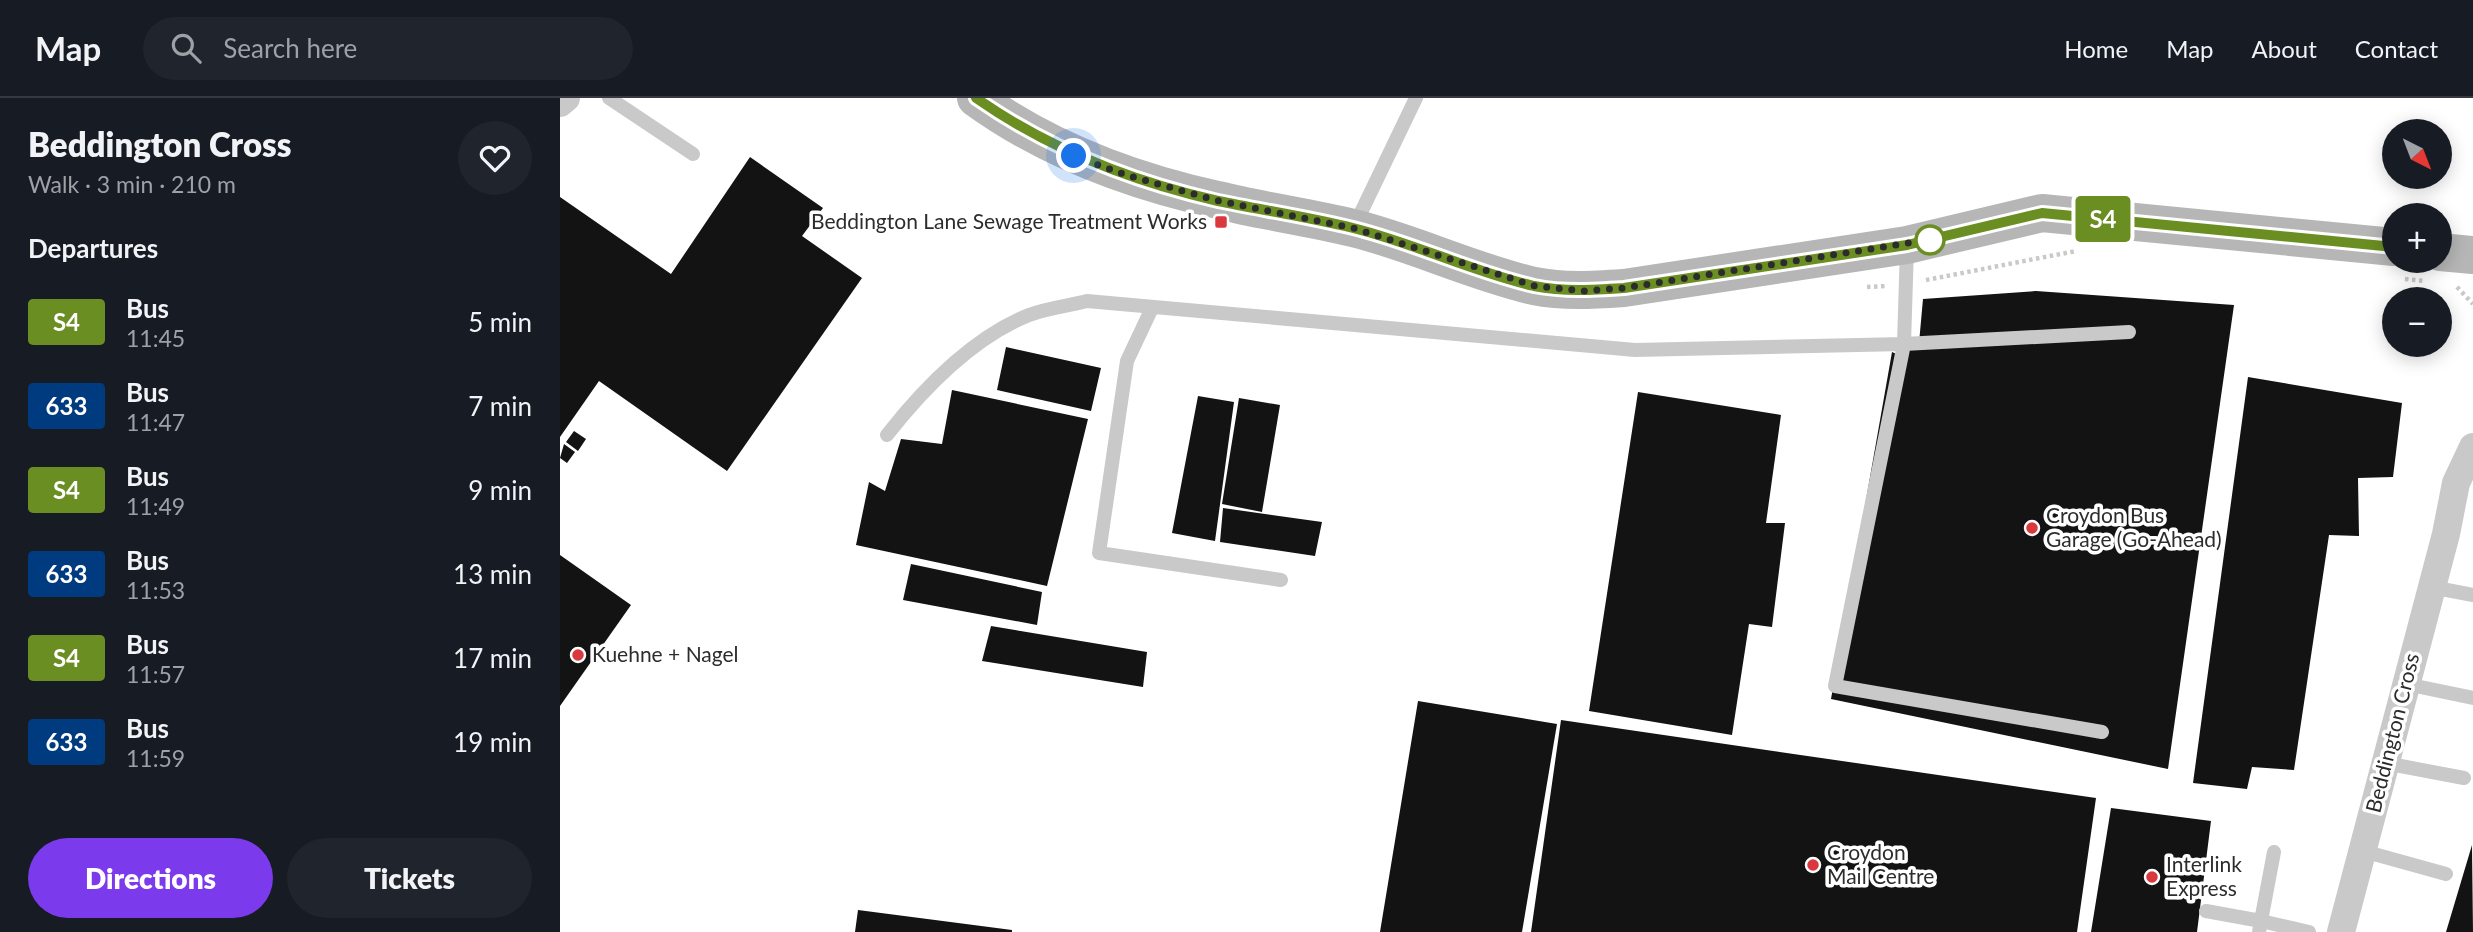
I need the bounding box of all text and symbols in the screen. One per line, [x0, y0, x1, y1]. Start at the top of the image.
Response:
search box [143, 17, 633, 80]
text: Map [35, 28, 101, 68]
icon: search [167, 29, 205, 67]
text: Search here [223, 32, 357, 64]
text: Home [2064, 34, 2128, 63]
text: Map [2166, 34, 2214, 63]
text: About [2252, 34, 2317, 63]
text: Contact [2355, 34, 2438, 63]
north arrow [2382, 119, 2452, 189]
map controls [2382, 119, 2452, 357]
button: heart [458, 121, 532, 195]
text: Beddington Cross [28, 124, 291, 164]
your location [1056, 138, 1091, 173]
text: Walk · 3 min · 210 m [28, 170, 236, 198]
line badge: S4 [2072, 196, 2134, 242]
button: + [2382, 203, 2452, 273]
text: S4 [2089, 204, 2117, 233]
place label: Beddington Lane Sewage Treatment Works [811, 208, 1207, 233]
marker: Beddington Lane Sewage Treatment Works [1213, 214, 1229, 230]
unlabelled marker [1915, 225, 1945, 255]
text: Departures [28, 232, 158, 264]
button: − [2382, 287, 2452, 357]
text: Bus [126, 292, 169, 324]
text: 5 min [468, 306, 532, 338]
text: S4 [53, 307, 80, 336]
text: 11:45 [126, 324, 185, 352]
text: Bus [126, 376, 169, 408]
text: 7 min [468, 390, 532, 422]
text: 633 [46, 391, 87, 420]
text: 11:47 [126, 408, 185, 436]
text: Bus [126, 460, 169, 492]
text: 9 min [468, 474, 532, 506]
text: S4 [53, 475, 80, 504]
text: 11:49 [126, 492, 185, 520]
place label: Croydon Bus Garage (Go-Ahead) [2046, 502, 2222, 551]
marker: Croydon Bus Garage (Go-Ahead) [2024, 520, 2040, 536]
text: Bus [126, 544, 169, 576]
text: 13 min [453, 558, 532, 590]
text: 633 [46, 559, 87, 588]
text: 11:53 [126, 576, 185, 604]
text: Bus [126, 628, 169, 660]
place label: Kuehne + Nagel [592, 641, 739, 666]
text: 17 min [453, 642, 532, 674]
text: S4 [53, 643, 80, 672]
marker: Kuehne + Nagel [570, 647, 586, 663]
street label: Beddington Cross [2360, 650, 2423, 815]
text: 11:57 [126, 660, 185, 688]
text: Bus [126, 712, 169, 744]
text: 19 min [453, 726, 532, 758]
text: 633 [46, 727, 87, 756]
text: 11:59 [126, 744, 185, 772]
button: Directions [28, 838, 273, 918]
button: Tickets [287, 838, 532, 918]
place label: Croydon Mail Centre [1827, 839, 1934, 888]
place label: Interlink Express [2166, 851, 2242, 900]
marker: Croydon Mail Centre [1805, 857, 1821, 873]
marker: Interlink Express [2144, 869, 2160, 885]

